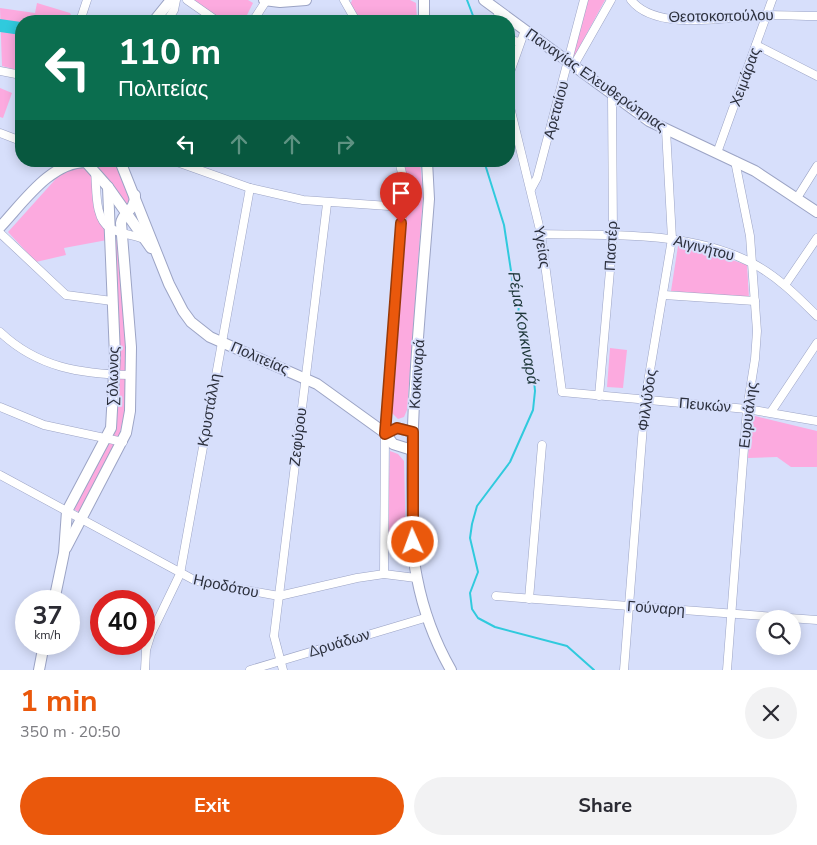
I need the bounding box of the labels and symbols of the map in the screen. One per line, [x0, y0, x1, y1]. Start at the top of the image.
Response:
street label: Θεοτοκοπούλου [668, 5, 774, 27]
street label: Παναγίας Ελευθερώτριας [522, 24, 670, 136]
street label: Χειμάρας [725, 45, 765, 109]
street label: Αρεταίου [539, 79, 573, 141]
pin [380, 172, 422, 223]
street label: Παστέρ [600, 221, 622, 271]
street label: Υγείας [529, 224, 555, 270]
street label: Αιγινήτου [671, 230, 737, 266]
water label: Ρέμα Κοκκιναρά [502, 270, 544, 387]
street label: Πολιτείας [228, 337, 292, 379]
street label: Κοκκιναρά [405, 338, 429, 410]
street label: Σόλωνος [102, 346, 124, 406]
street label: Φιλλύδος [633, 368, 661, 432]
street label: Κρυστάλλη [193, 372, 225, 448]
street label: Ευρυάλης [734, 381, 762, 449]
street label: Πευκών [678, 393, 732, 417]
street label: Ζεφύρου [284, 407, 312, 467]
position arrow [386, 515, 438, 567]
street label: Ηροδότου [191, 569, 261, 603]
speed limit sign: 40 [90, 590, 155, 655]
street label: Γούναρη [626, 596, 686, 620]
street label: Δρυάδων [306, 624, 372, 662]

